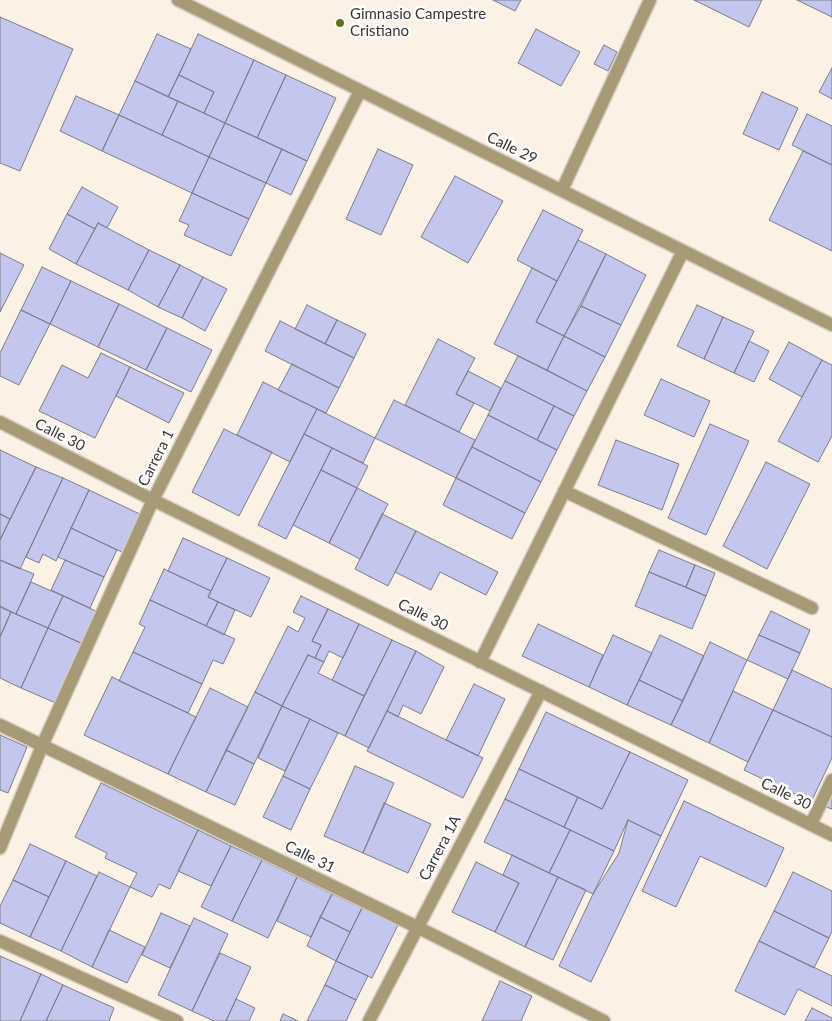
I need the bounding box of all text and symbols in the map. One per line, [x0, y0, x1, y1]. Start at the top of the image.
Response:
place label: Gimnasio Campestre Cristiano [350, 5, 486, 40]
marker: Gimnasio Campestre Cristiano [334, 17, 346, 29]
street label: Calle 29 [484, 128, 540, 168]
street label: Calle 30 [32, 415, 88, 455]
street label: Carrera 1 [134, 427, 178, 489]
street label: Calle 30 [395, 595, 451, 635]
street label: Calle 30 [758, 774, 814, 814]
street label: Carrera 1A [415, 812, 465, 884]
street label: Calle 31 [282, 837, 338, 877]

